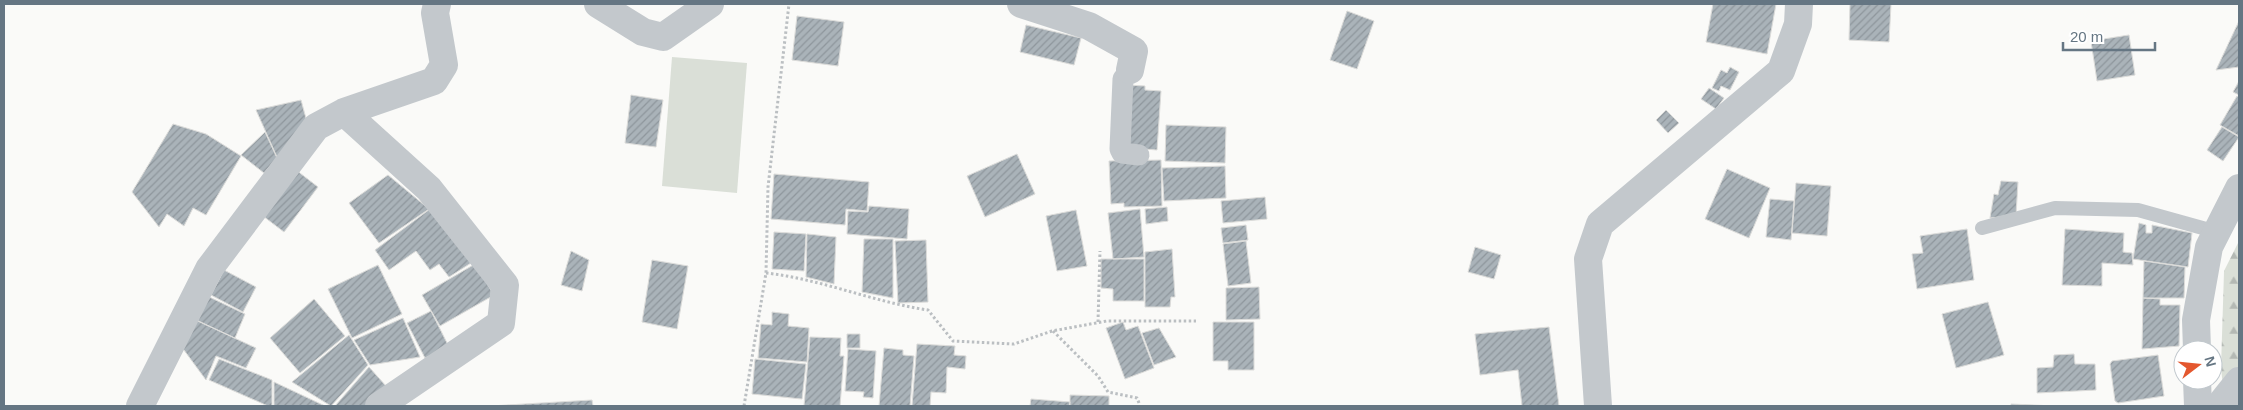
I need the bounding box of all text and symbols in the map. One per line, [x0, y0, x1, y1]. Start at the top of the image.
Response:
scale bar [2063, 20, 2156, 52]
text: 20 m [2070, 28, 2103, 45]
north arrow [2173, 340, 2223, 390]
text: N [2201, 354, 2220, 368]

